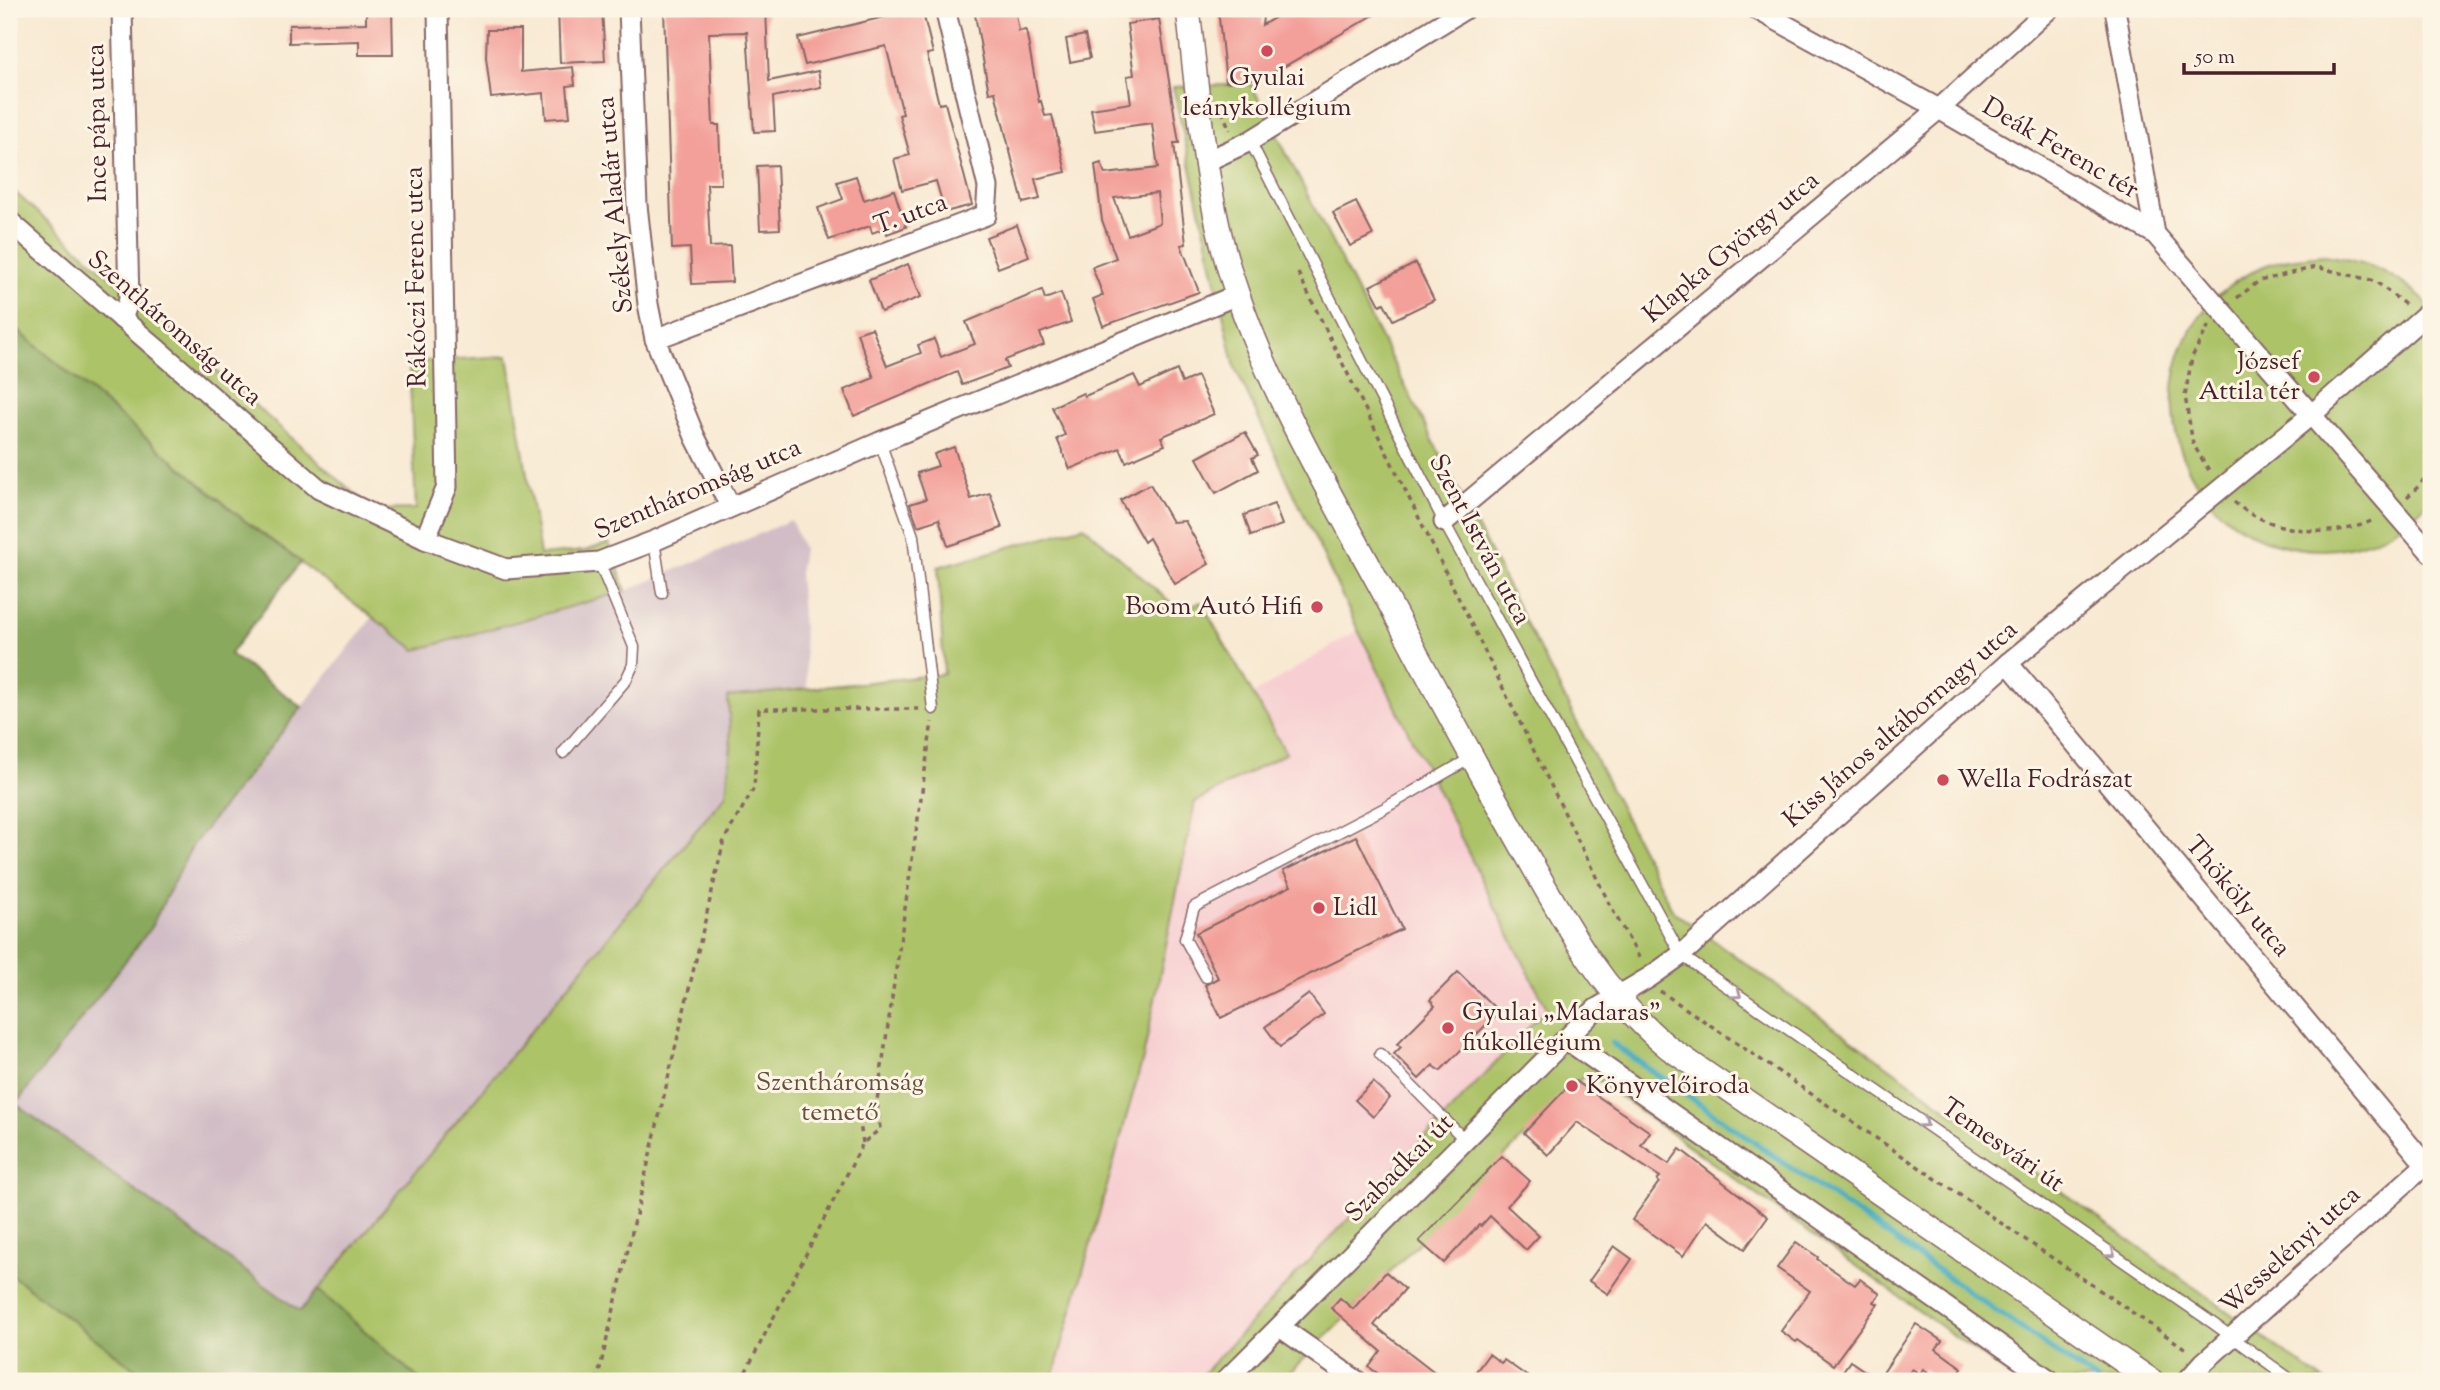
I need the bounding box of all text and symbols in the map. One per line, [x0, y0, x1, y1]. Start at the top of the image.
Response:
scale bar [2184, 32, 2335, 76]
street label: Ince pápa utca [78, 43, 118, 203]
marker: Gyulai leánykollégium [1259, 43, 1275, 59]
text: 50 m [2194, 43, 2235, 73]
place label: Gyulai leánykollégium [1182, 60, 1352, 127]
street label: Deák Ferenc tér [1975, 89, 2145, 209]
street label: Székely Aladár utca [588, 95, 644, 315]
street label: Klapka György utca [1636, 163, 1828, 333]
street label: Rákóczi Ferenc utca [397, 166, 437, 388]
street label: T. utca [869, 185, 953, 245]
street label: Szentháromság utca [78, 242, 270, 416]
place label: József Attila tér [2198, 344, 2301, 411]
marker: József Attila tér [2306, 369, 2322, 385]
street label: Szentháromság utca [589, 430, 807, 550]
street label: Szent István utca [1418, 448, 1540, 632]
place label: Boom Autó Hifi [1125, 589, 1303, 626]
marker: Boom Autó Hifi [1309, 599, 1325, 615]
street label: Kiss János altábornagy utca [1776, 613, 2026, 837]
place label: Wella Fodrászat [1957, 762, 2133, 799]
marker: Wella Fodrászat [1935, 772, 1951, 788]
street label: Thököly utca [2175, 828, 2299, 966]
place label: Lidl [1333, 890, 1378, 927]
marker: Lidl [1311, 900, 1327, 916]
one-way arrow [1729, 986, 1742, 998]
place label: Gyulai „Madaras” fiúkollégium [1462, 995, 1661, 1062]
marker: Gyulai „Madaras” fiúkollégium [1440, 1020, 1456, 1036]
park label: Szentháromság temető [756, 1065, 924, 1132]
place label: Könyvelőiroda [1586, 1068, 1749, 1105]
marker: Könyvelőiroda [1564, 1078, 1580, 1094]
street label: Temesvári út [1933, 1090, 2071, 1202]
street label: Szabadkai út [1337, 1106, 1463, 1232]
one-way arrow [1916, 1115, 1929, 1127]
street label: Wesselényi utca [2212, 1178, 2370, 1324]
one-way arrow [2103, 1245, 2116, 1257]

